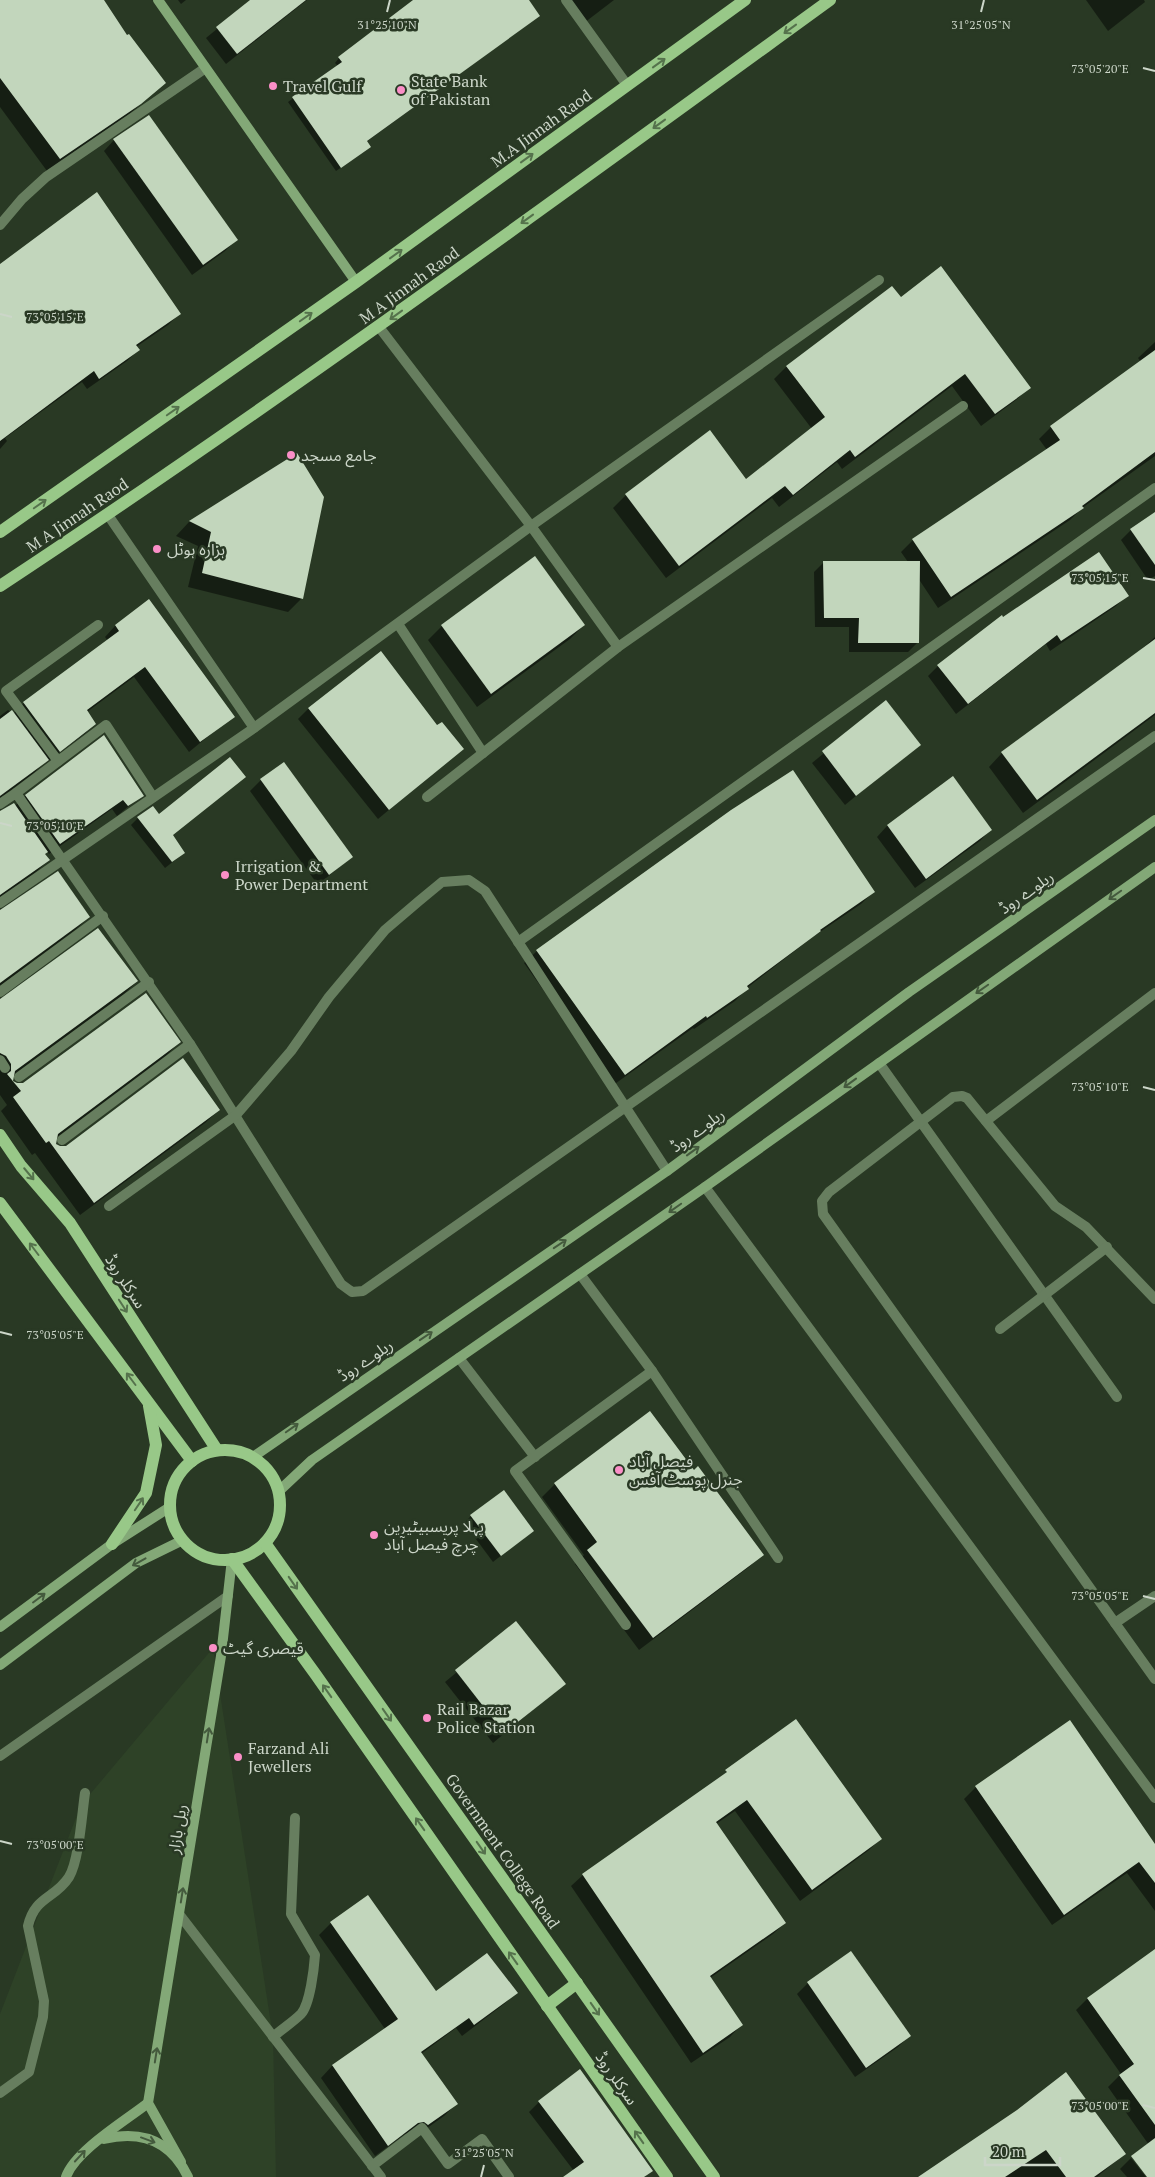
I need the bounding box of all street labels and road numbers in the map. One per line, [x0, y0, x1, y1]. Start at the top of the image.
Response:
street label: M.A Jinnah Raod [486, 84, 596, 172]
street label: M A Jinnah Raod [355, 241, 464, 329]
street label: M A Jinnah Raod [22, 473, 132, 557]
street label: ریلوے روڈ [994, 865, 1058, 919]
street label: ریلوے روڈ [665, 1103, 729, 1157]
street label: سرکلر روڈ [100, 1250, 152, 1312]
street label: ریلوے روڈ [333, 1334, 397, 1386]
street label: Government College Road [441, 1769, 565, 1933]
street label: ریل بازار [162, 1803, 192, 1856]
street label: سرکلر روڈ [591, 2047, 643, 2109]

